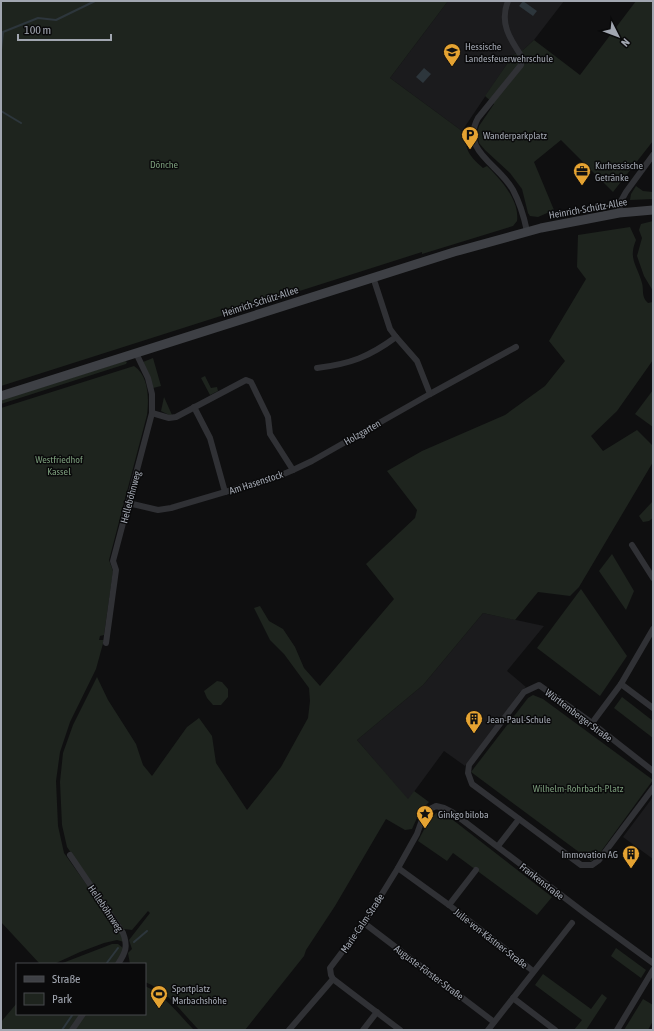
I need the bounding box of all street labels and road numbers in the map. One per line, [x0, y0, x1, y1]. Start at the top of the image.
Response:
street label: Heinrich-Schütz-Allee [548, 196, 629, 221]
street label: Heinrich-Schütz-Allee [221, 284, 300, 319]
street label: Holzgarten [342, 417, 383, 447]
street label: Am Hasenstock [228, 468, 285, 496]
street label: Helleböhnweg [118, 469, 143, 525]
street label: Württemberger Straße [543, 687, 615, 744]
street label: Frankenstraße [518, 861, 566, 902]
street label: Helleböhnweg [86, 883, 126, 934]
street label: Marie-Calm-Straße [339, 891, 386, 955]
street label: Julie-von-Kästner-Straße [452, 906, 530, 971]
street label: Auguste-Förster-Straße [392, 943, 466, 1002]

